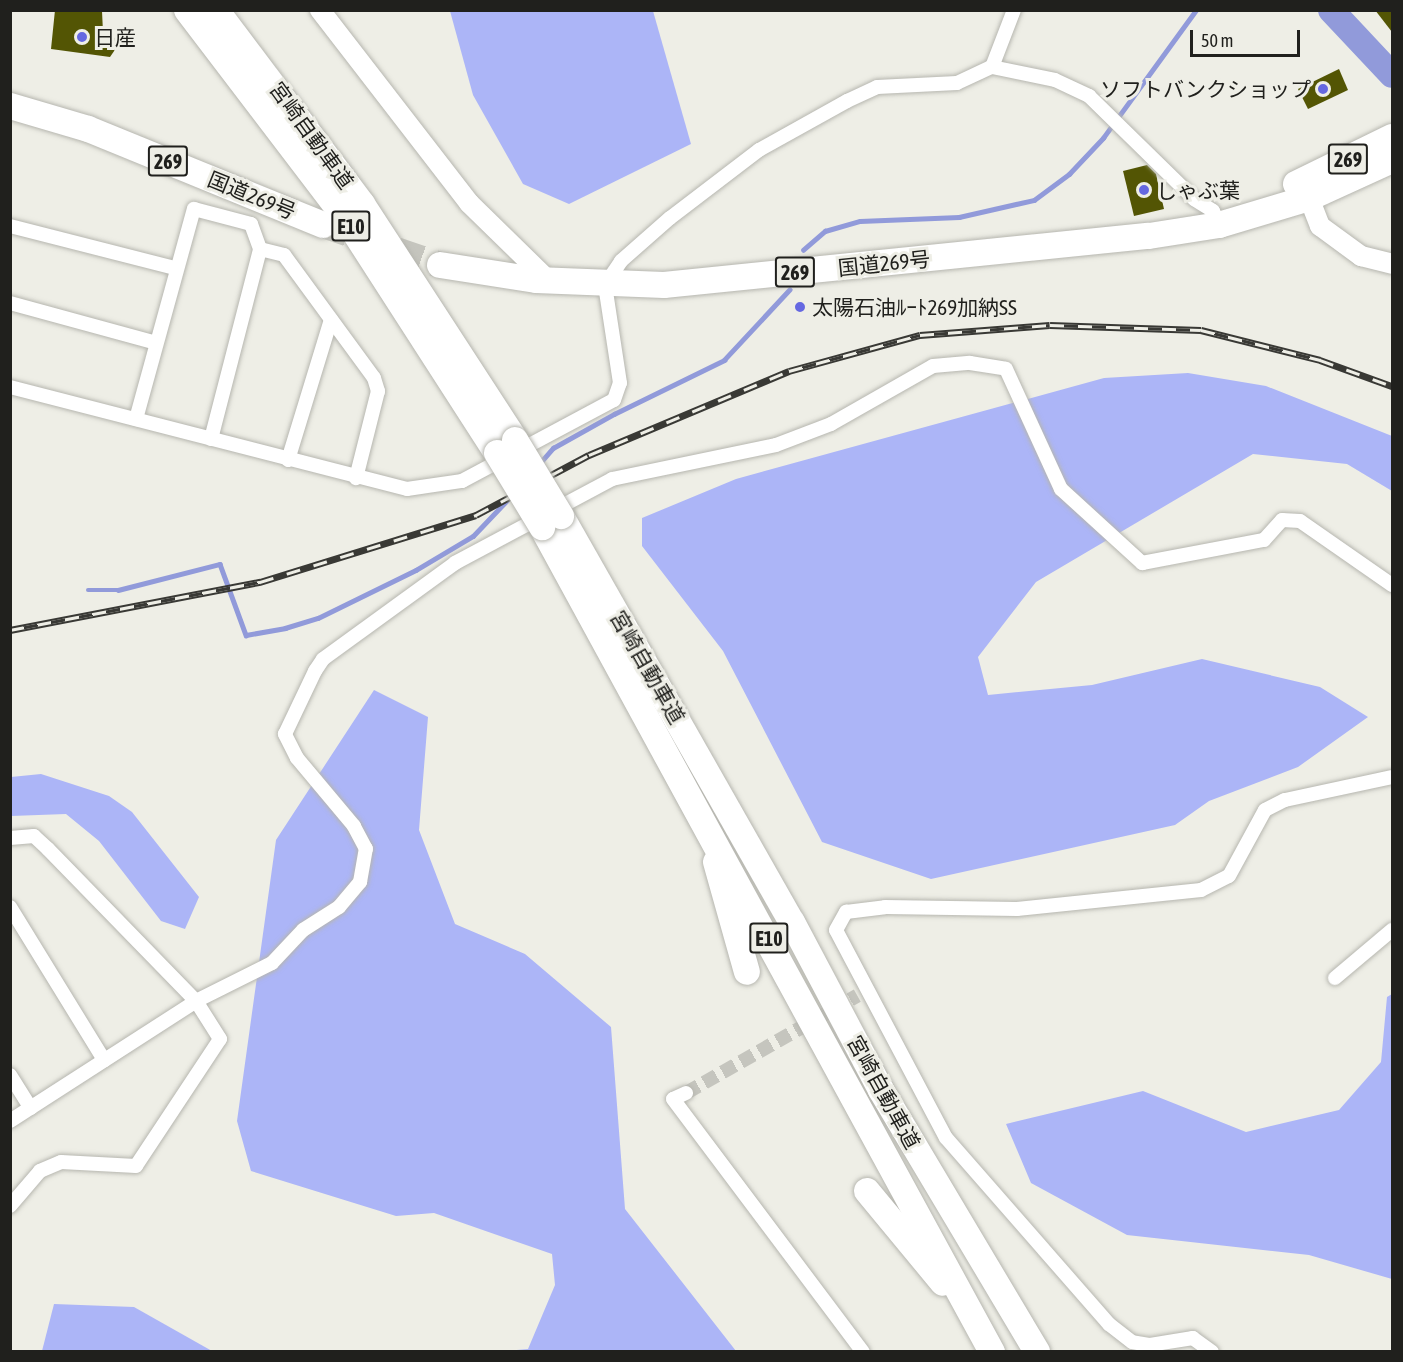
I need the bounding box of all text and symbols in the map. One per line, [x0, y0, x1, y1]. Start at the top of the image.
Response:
scale bar [1193, 18, 1302, 56]
place label: 日産 [94, 24, 136, 50]
marker: 日産 [75, 30, 89, 44]
text: 50 m [1201, 30, 1233, 51]
place label: ソフトバンクショップ [1101, 76, 1311, 102]
street label: 宮崎自動車道 [265, 77, 359, 193]
marker: ソフトバンクショップ [1316, 82, 1330, 96]
road number: 269 [1327, 142, 1369, 176]
road number: 269 [147, 144, 189, 178]
street label: 国道269号 [204, 166, 300, 224]
place label: しゃぶ葉 [1156, 177, 1240, 203]
marker: しゃぶ葉 [1137, 183, 1151, 197]
road number: E10 [330, 209, 372, 243]
street label: 国道269号 [837, 246, 931, 280]
road number: 269 [774, 255, 816, 289]
place label: 太陽石油ﾙｰﾄ269加納SS [812, 294, 1017, 320]
marker: 太陽石油ﾙｰﾄ269加納SS [793, 300, 807, 314]
street label: 宮崎自動車道 [606, 606, 690, 728]
road number: E10 [748, 921, 790, 955]
street label: 宮崎自動車道 [842, 1031, 926, 1153]

